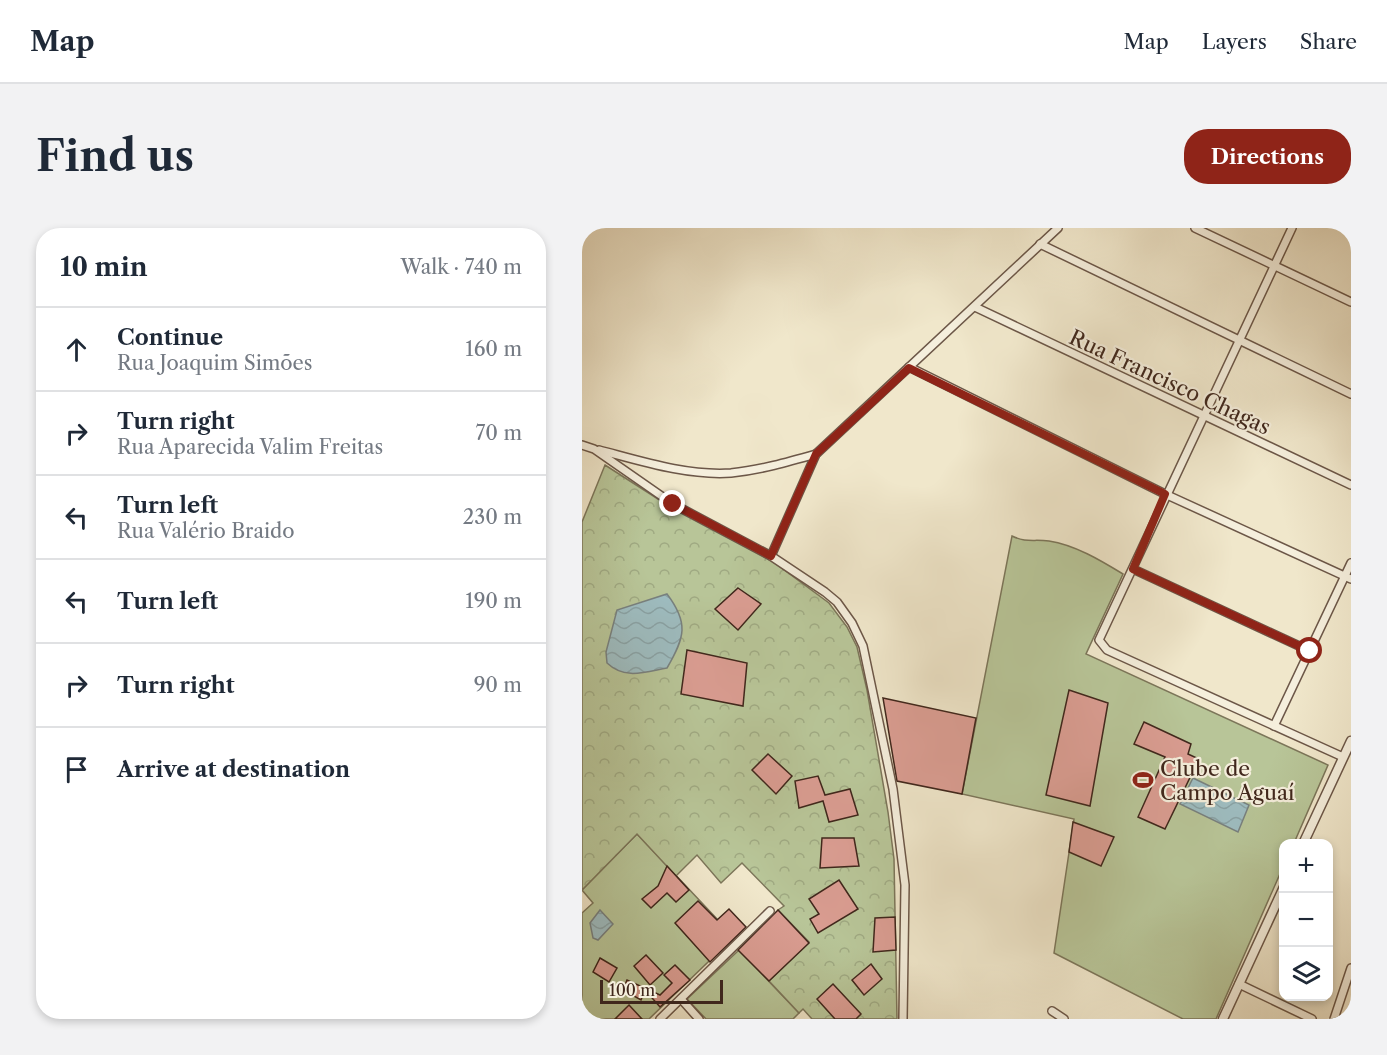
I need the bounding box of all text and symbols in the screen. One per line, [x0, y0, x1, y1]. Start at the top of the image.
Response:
text: Map [30, 24, 94, 58]
text: Map [1124, 29, 1169, 54]
text: Layers [1202, 29, 1267, 54]
text: Share [1300, 29, 1357, 54]
button: Directions [1184, 129, 1351, 184]
text: Find us [36, 130, 194, 182]
text: 10 min [60, 251, 148, 283]
text: Walk · 740 m [401, 255, 522, 279]
text: Continue [117, 324, 223, 351]
street label: Rua Francisco Chagas [1065, 324, 1275, 440]
icon: ahead [60, 333, 93, 366]
text: 160 m [465, 337, 522, 361]
text: Rua Joaquim Simões [117, 351, 313, 375]
text: Turn right [117, 408, 235, 435]
icon: right [60, 417, 93, 450]
text: 70 m [476, 421, 522, 445]
text: Rua Aparecida Valim Freitas [117, 435, 383, 459]
route end [659, 490, 685, 516]
text: Turn left [117, 492, 218, 519]
icon: left [60, 501, 93, 534]
text: 230 m [463, 505, 522, 529]
text: Rua Valério Braido [117, 519, 295, 543]
icon: left [60, 585, 93, 618]
text: Turn left [117, 588, 218, 615]
text: 190 m [465, 589, 522, 613]
route start [1296, 637, 1322, 663]
icon: right [60, 669, 93, 702]
text: Turn right [117, 672, 235, 699]
text: 90 m [474, 673, 522, 697]
icon: arrive [60, 753, 93, 786]
text: Arrive at destination [117, 756, 350, 783]
place label: Clube de Campo Aguaí [1160, 756, 1294, 805]
sports icon: Clube de Campo Aguaí [1131, 768, 1155, 792]
map controls [1279, 839, 1333, 1001]
button: + [1279, 839, 1333, 893]
button: − [1279, 893, 1333, 947]
button: layers [1279, 947, 1333, 1001]
scale bar [600, 977, 723, 1004]
text: 100 m [609, 980, 655, 1000]

